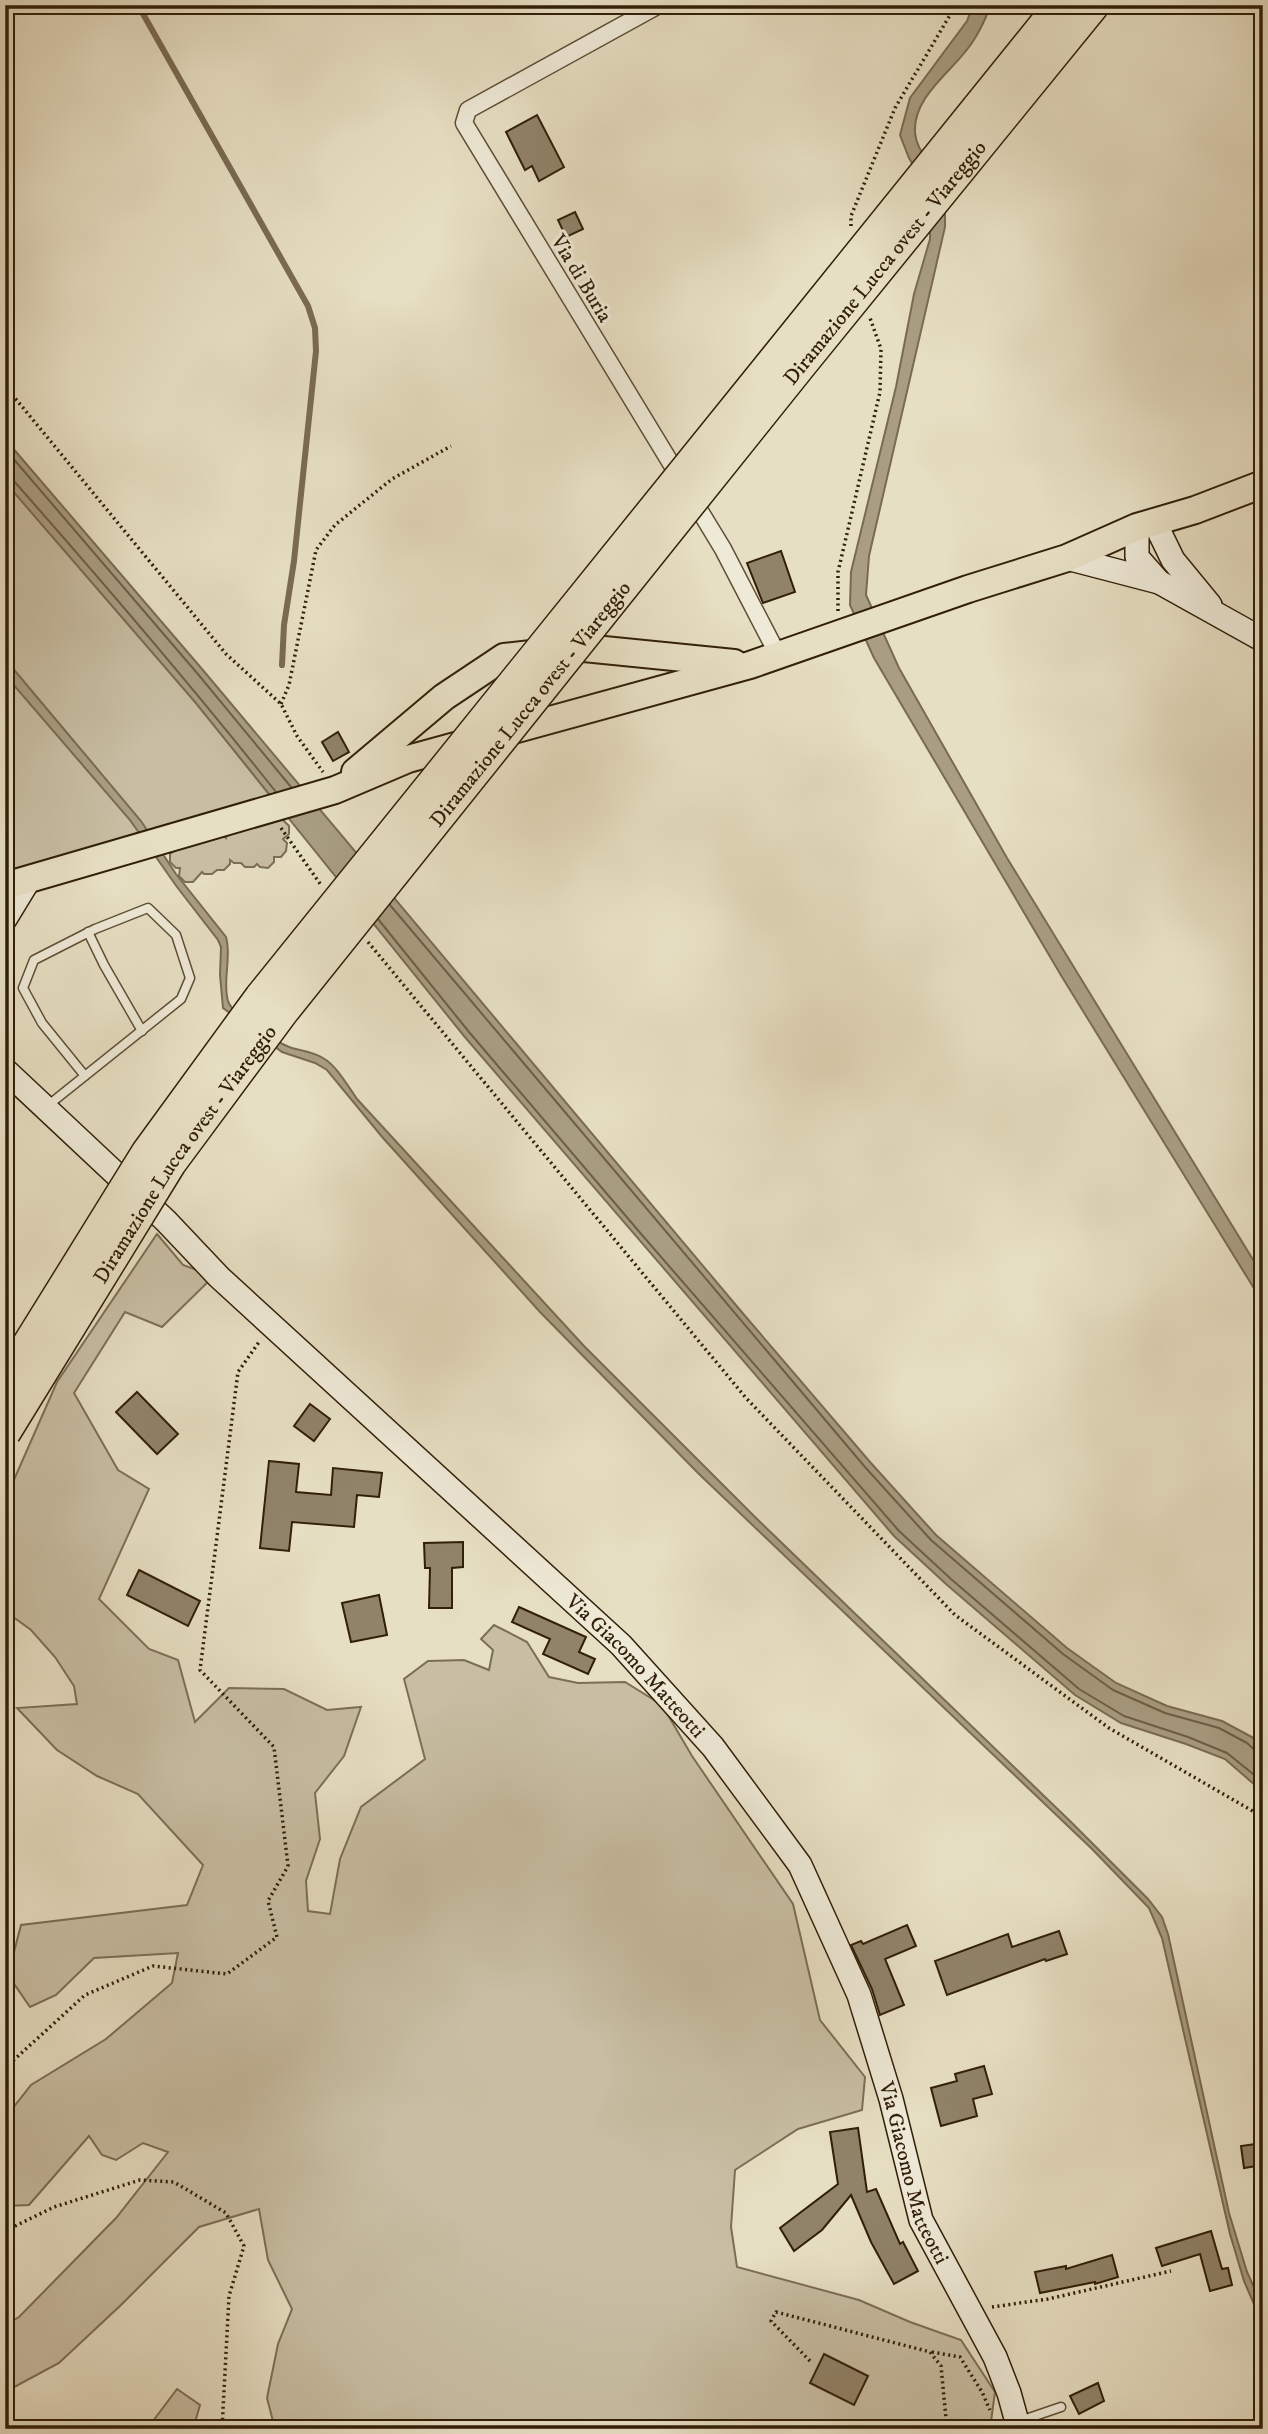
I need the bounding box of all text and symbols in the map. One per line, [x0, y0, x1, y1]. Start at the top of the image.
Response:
street label: Diramazione Lucca ovest - Viareggio [778, 136, 993, 391]
street label: Via di Buria [544, 229, 618, 327]
street label: Diramazione Lucca ovest - Viareggio [424, 576, 637, 833]
street label: Diramazione Lucca ovest - Viareggio [88, 1020, 283, 1289]
street label: Via Giacomo Matteotti [559, 1588, 710, 1744]
street label: Via Giacomo Matteotti [872, 2078, 954, 2269]

